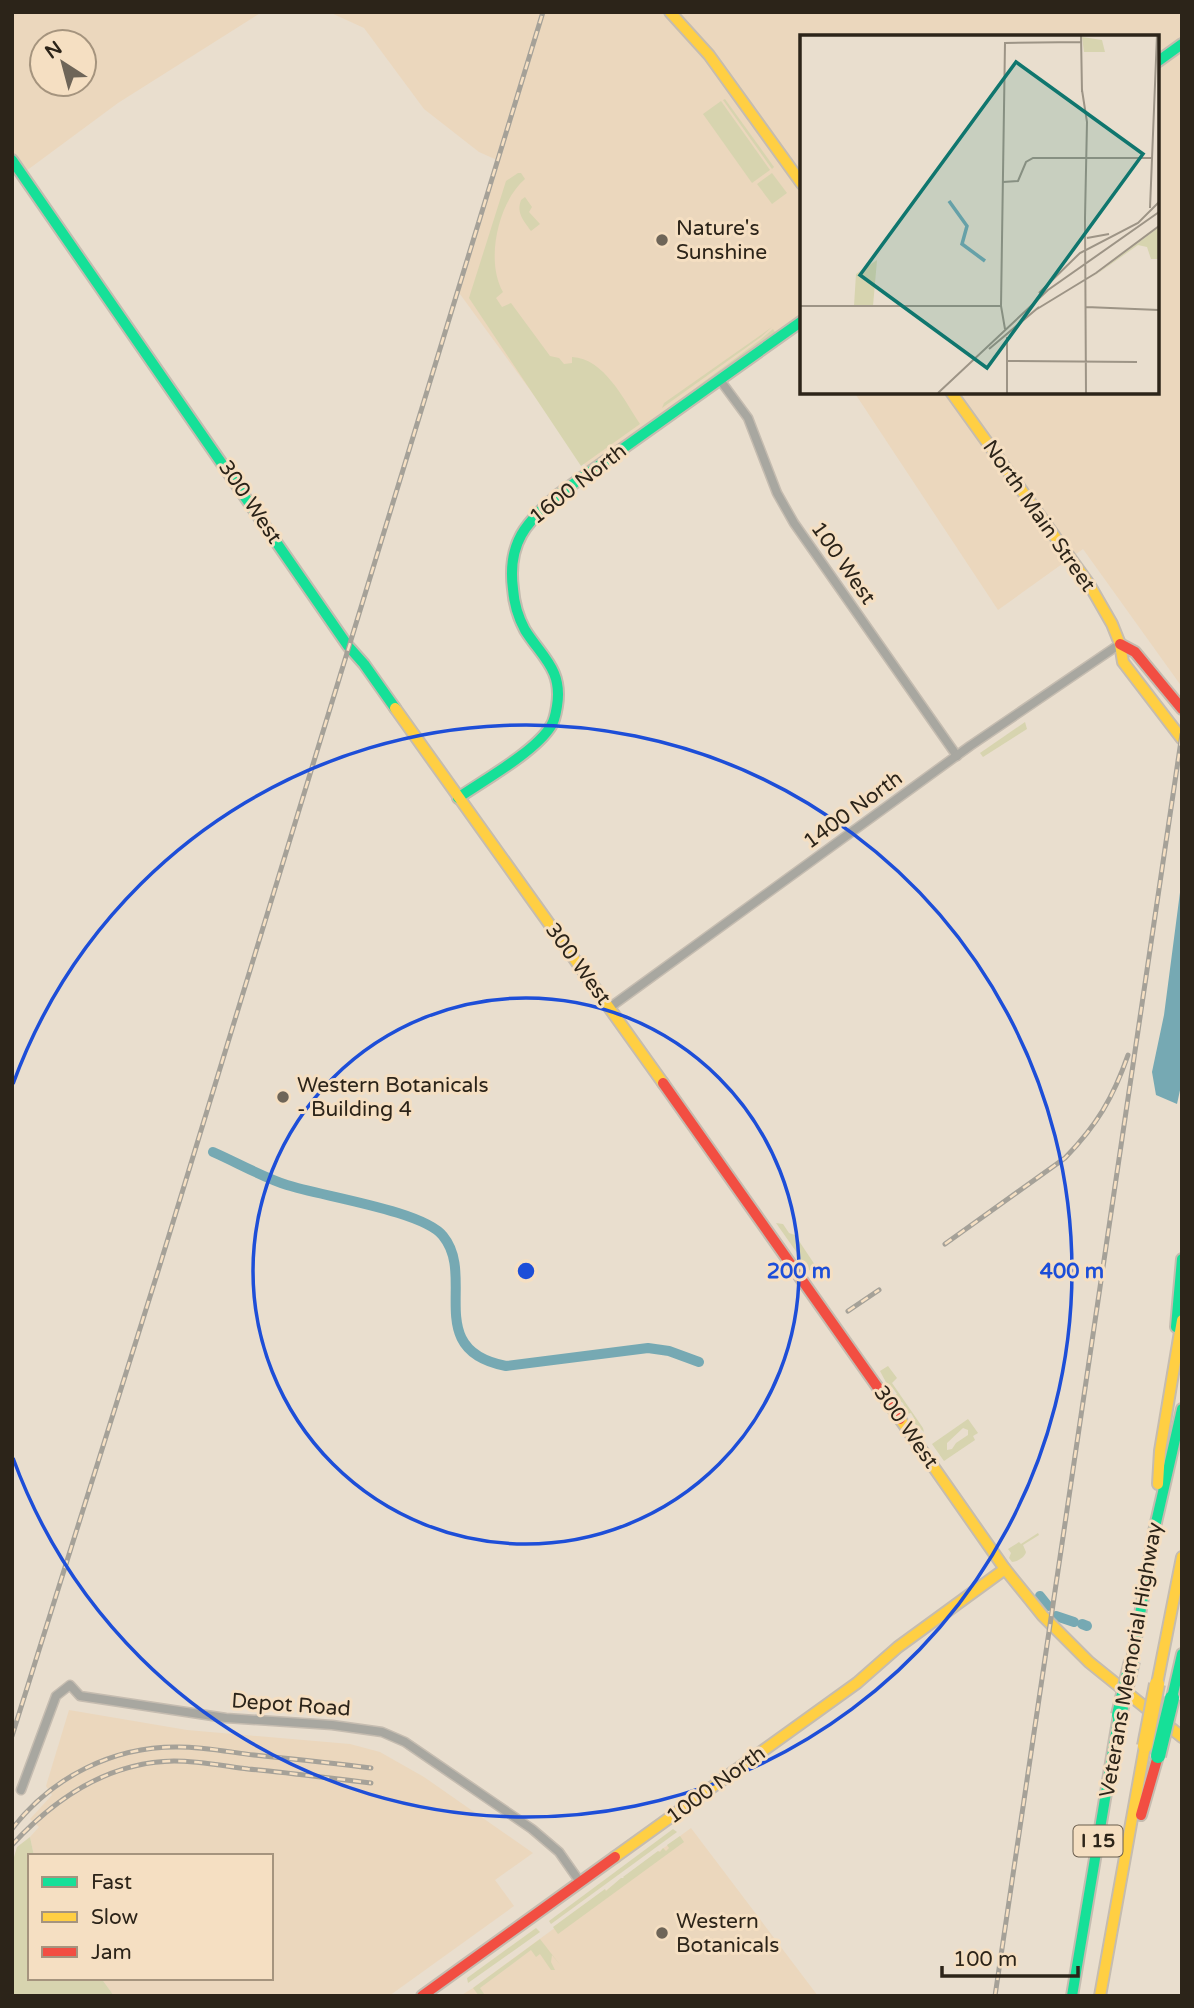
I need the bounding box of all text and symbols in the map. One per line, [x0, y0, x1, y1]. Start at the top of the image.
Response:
north arrow [28, 28, 98, 98]
inset map [800, 35, 1159, 394]
text: N [41, 37, 66, 63]
place label: Nature's Sunshine [676, 216, 767, 265]
marker: Nature's Sunshine [654, 232, 670, 248]
street label: North Main Street [977, 435, 1101, 597]
street label: 1600 North [524, 438, 632, 530]
street label: 300 West [213, 456, 287, 548]
street label: 100 West [805, 517, 881, 609]
street label: 1400 North [799, 766, 907, 854]
street label: 300 West [540, 918, 616, 1010]
place label: Western Botanicals - Building 4 [297, 1073, 489, 1122]
marker: Western Botanicals - Building 4 [275, 1089, 291, 1105]
centre of rings [514, 1259, 538, 1283]
text: 200 m [767, 1259, 831, 1284]
text: 400 m [1040, 1259, 1104, 1284]
street label: 300 West [868, 1381, 944, 1473]
street label: Veterans Memorial Highway [1094, 1520, 1168, 1800]
street label: Depot Road [231, 1688, 351, 1722]
street label: 1000 North [662, 1741, 770, 1829]
road number: I 15 [1074, 1826, 1122, 1856]
legend [28, 1854, 273, 1980]
text: Fast [91, 1870, 132, 1895]
text: Slow [91, 1905, 139, 1930]
place label: Western Botanicals [676, 1909, 779, 1958]
marker: Western Botanicals [654, 1925, 670, 1941]
scale bar [942, 1934, 1078, 1978]
text: Jam [91, 1940, 132, 1965]
text: 100 m [953, 1947, 1017, 1972]

